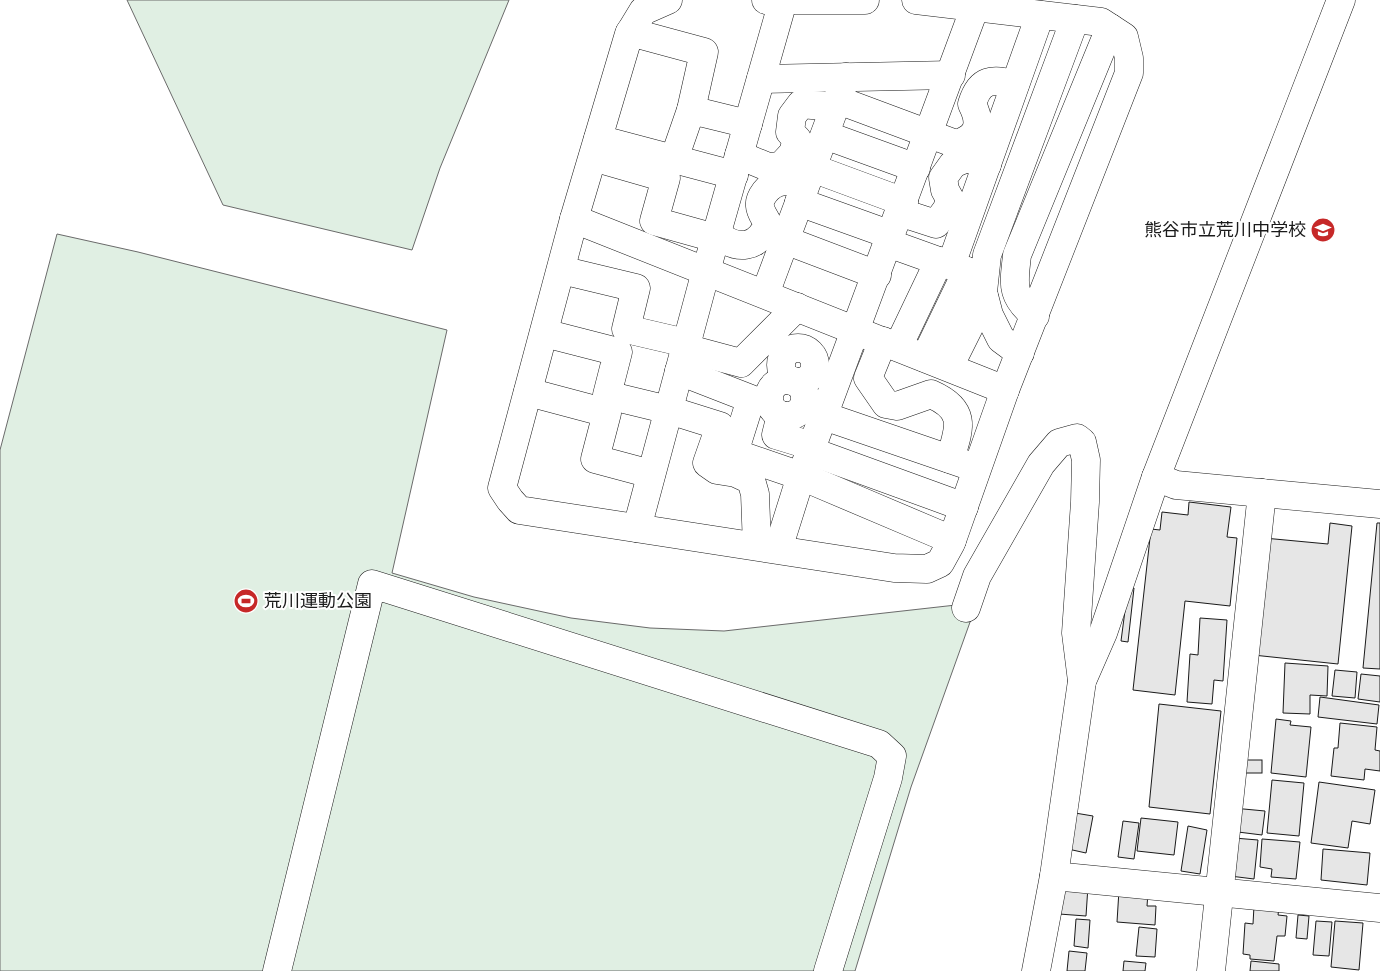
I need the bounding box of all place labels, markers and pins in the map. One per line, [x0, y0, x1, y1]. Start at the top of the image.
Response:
place label: 熊谷市立荒川中学校 [1144, 217, 1306, 241]
school or university icon: 熊谷市立荒川中学校 [1310, 217, 1336, 243]
sports icon: 荒川運動公園 [233, 588, 259, 614]
place label: 荒川運動公園 [264, 588, 372, 612]

